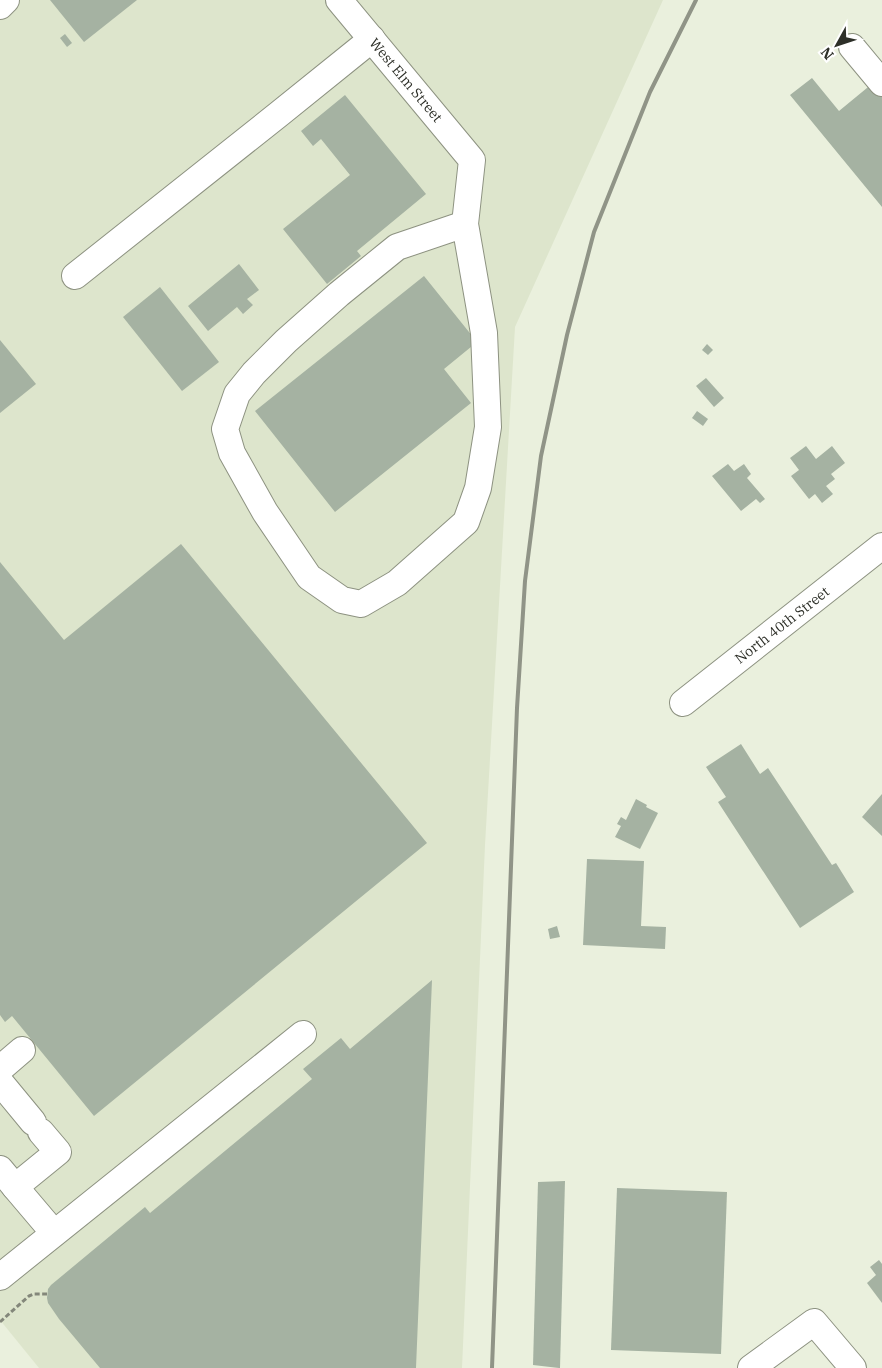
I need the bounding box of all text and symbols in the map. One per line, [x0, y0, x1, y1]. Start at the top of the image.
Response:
north arrow [812, 20, 862, 70]
street label: West Elm Street [366, 34, 446, 126]
text: N [817, 43, 837, 63]
street label: North 40th Street [731, 582, 833, 668]

